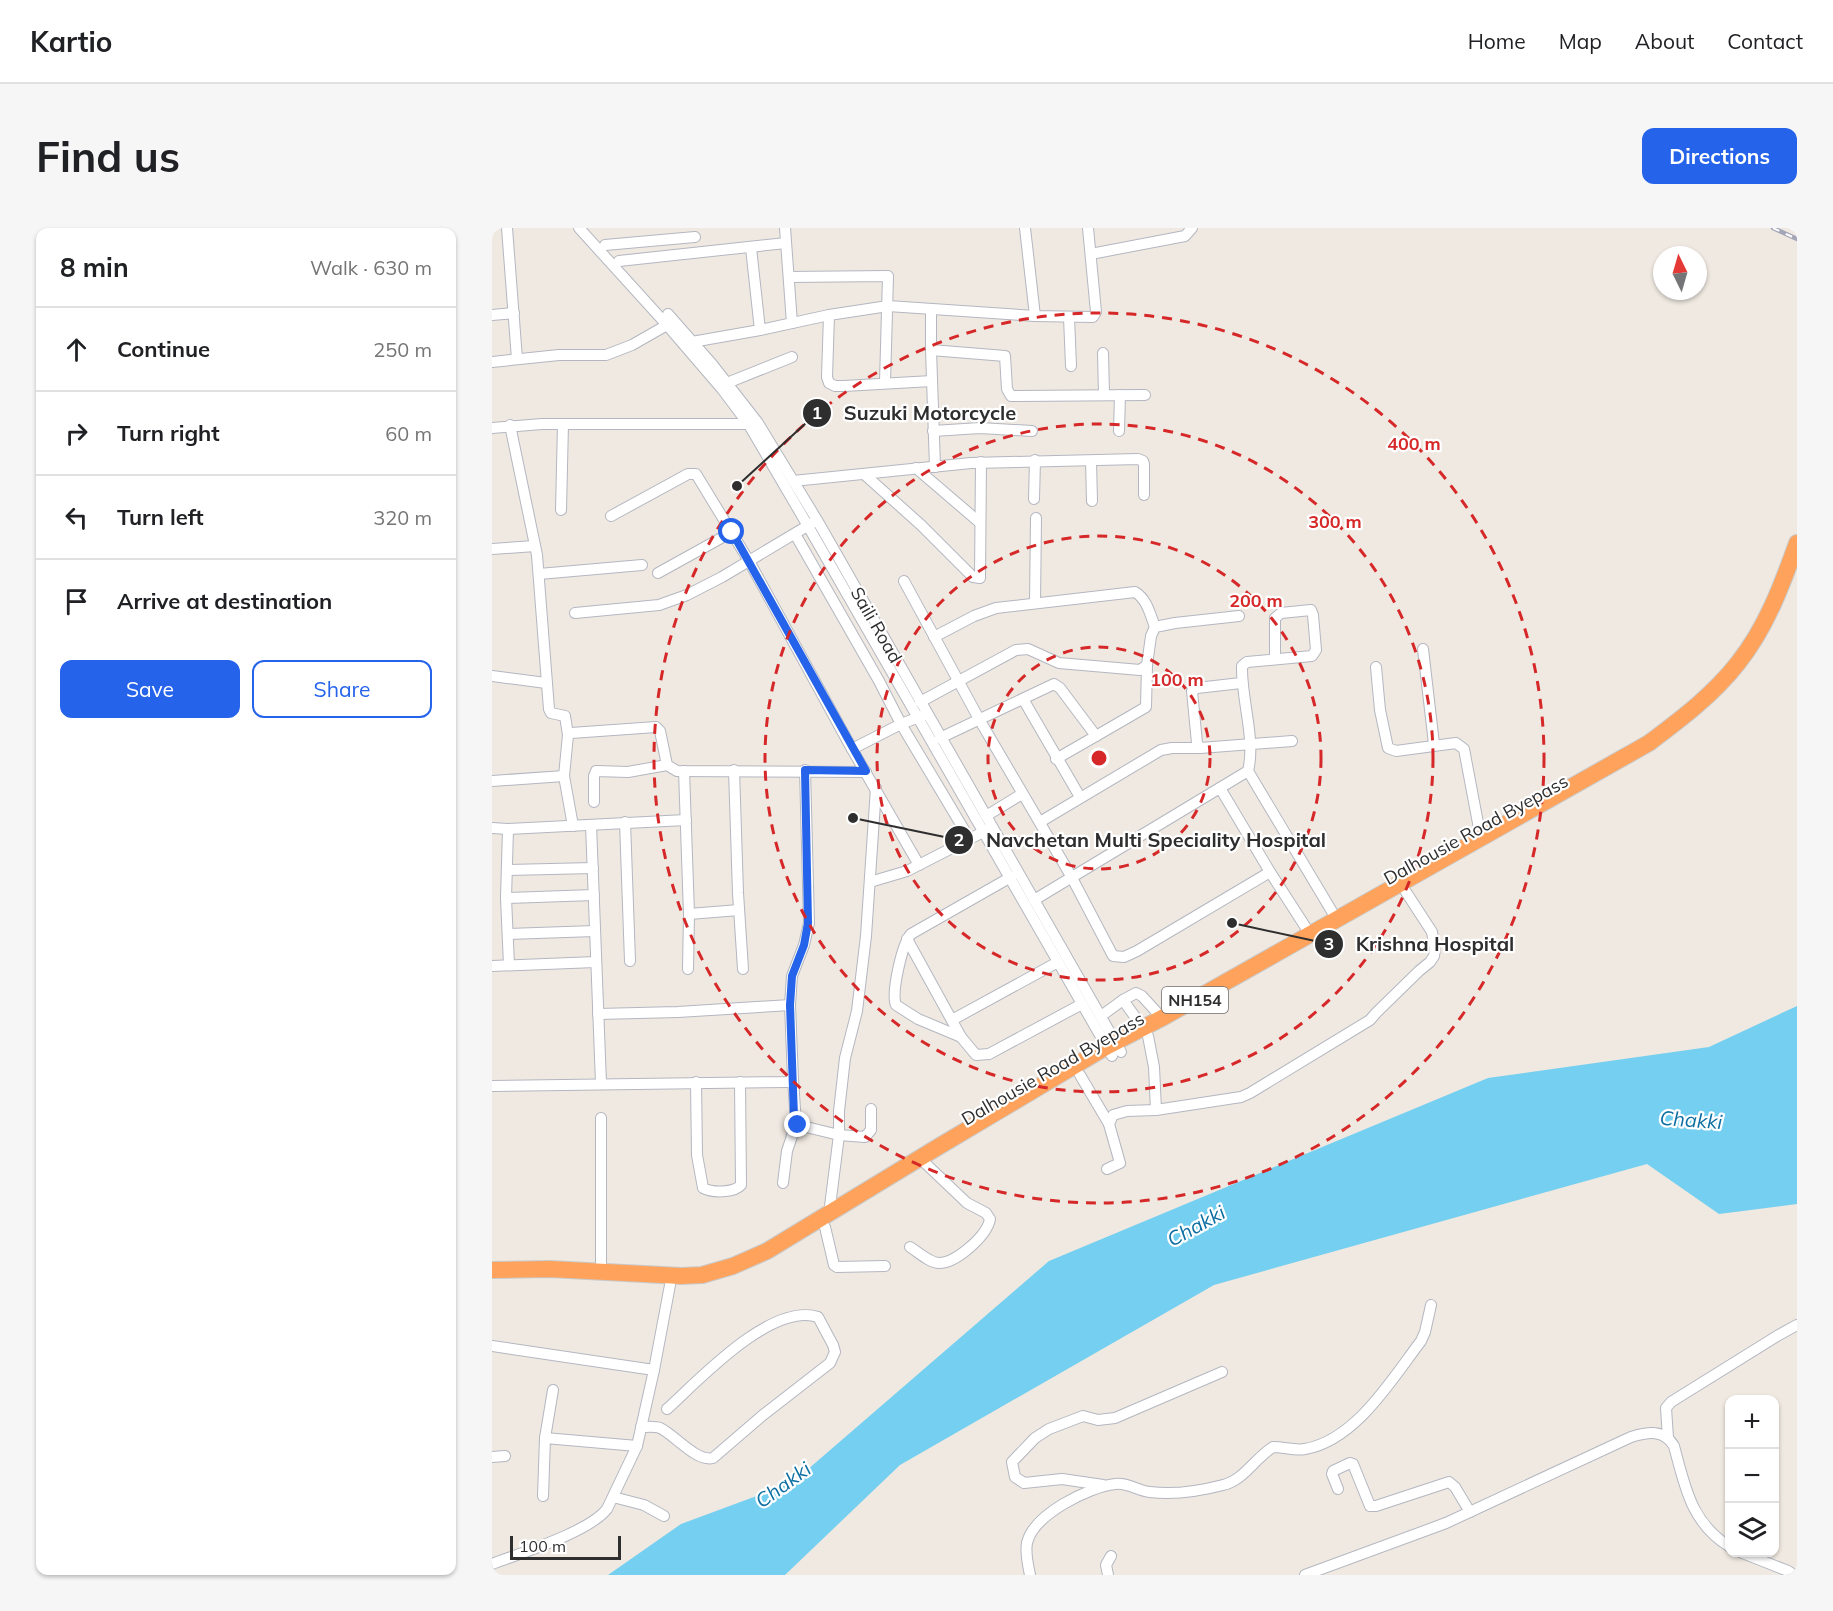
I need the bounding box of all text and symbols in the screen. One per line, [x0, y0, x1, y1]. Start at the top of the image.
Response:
text: Kartio [30, 24, 112, 59]
text: Home [1468, 28, 1526, 54]
text: Map [1559, 28, 1602, 54]
text: About [1635, 28, 1694, 54]
text: Contact [1727, 28, 1803, 54]
button: Directions [1642, 128, 1797, 184]
text: Find us [36, 130, 180, 183]
north arrow [1653, 246, 1707, 300]
text: 8 min [60, 251, 129, 284]
text: Walk · 630 m [310, 255, 432, 280]
icon: ahead [60, 333, 93, 366]
text: Continue [117, 335, 210, 363]
text: 250 m [373, 337, 432, 362]
callout: Suzuki Motorcycle [802, 394, 1028, 432]
text: Suzuki Motorcycle [844, 400, 1016, 425]
text: 1 [812, 401, 822, 424]
icon: right [60, 417, 93, 450]
text: Turn right [117, 419, 220, 447]
text: 60 m [385, 421, 432, 446]
text: 400 m [1387, 432, 1441, 455]
icon: left [60, 501, 93, 534]
text: Turn left [117, 503, 204, 531]
text: 320 m [373, 505, 432, 530]
text: 300 m [1308, 510, 1362, 533]
route start [718, 518, 744, 544]
street label: Saili Road [846, 583, 907, 667]
icon: arrive [60, 585, 93, 618]
text: Arrive at destination [117, 587, 332, 615]
text: 200 m [1229, 589, 1283, 612]
button: Save [60, 660, 240, 718]
button: Share [252, 660, 432, 718]
text: 100 m [1150, 668, 1204, 691]
centre of rings [1089, 748, 1109, 768]
street label: Dalhousie Road Byepass [1380, 769, 1572, 890]
callout: Navchetan Multi Speciality Hospital [944, 821, 1338, 859]
text: Navchetan Multi Speciality Hospital [986, 827, 1326, 852]
text: 2 [954, 828, 964, 851]
callout: Krishna Hospital [1314, 925, 1526, 963]
text: Krishna Hospital [1356, 931, 1514, 956]
text: 3 [1324, 932, 1334, 955]
road number: NH154 [1162, 987, 1228, 1013]
street label: Dalhousie Road Byepass [957, 1007, 1148, 1130]
water label: Chakki [1659, 1105, 1723, 1134]
route end [784, 1111, 810, 1137]
water label: Chakki [1162, 1199, 1229, 1252]
map controls [1725, 1395, 1779, 1557]
button: + [1725, 1395, 1779, 1449]
button: − [1725, 1449, 1779, 1503]
water label: Chakki [750, 1456, 816, 1513]
button: layers [1725, 1503, 1779, 1557]
scale bar [510, 1533, 621, 1560]
text: 100 m [519, 1536, 566, 1556]

